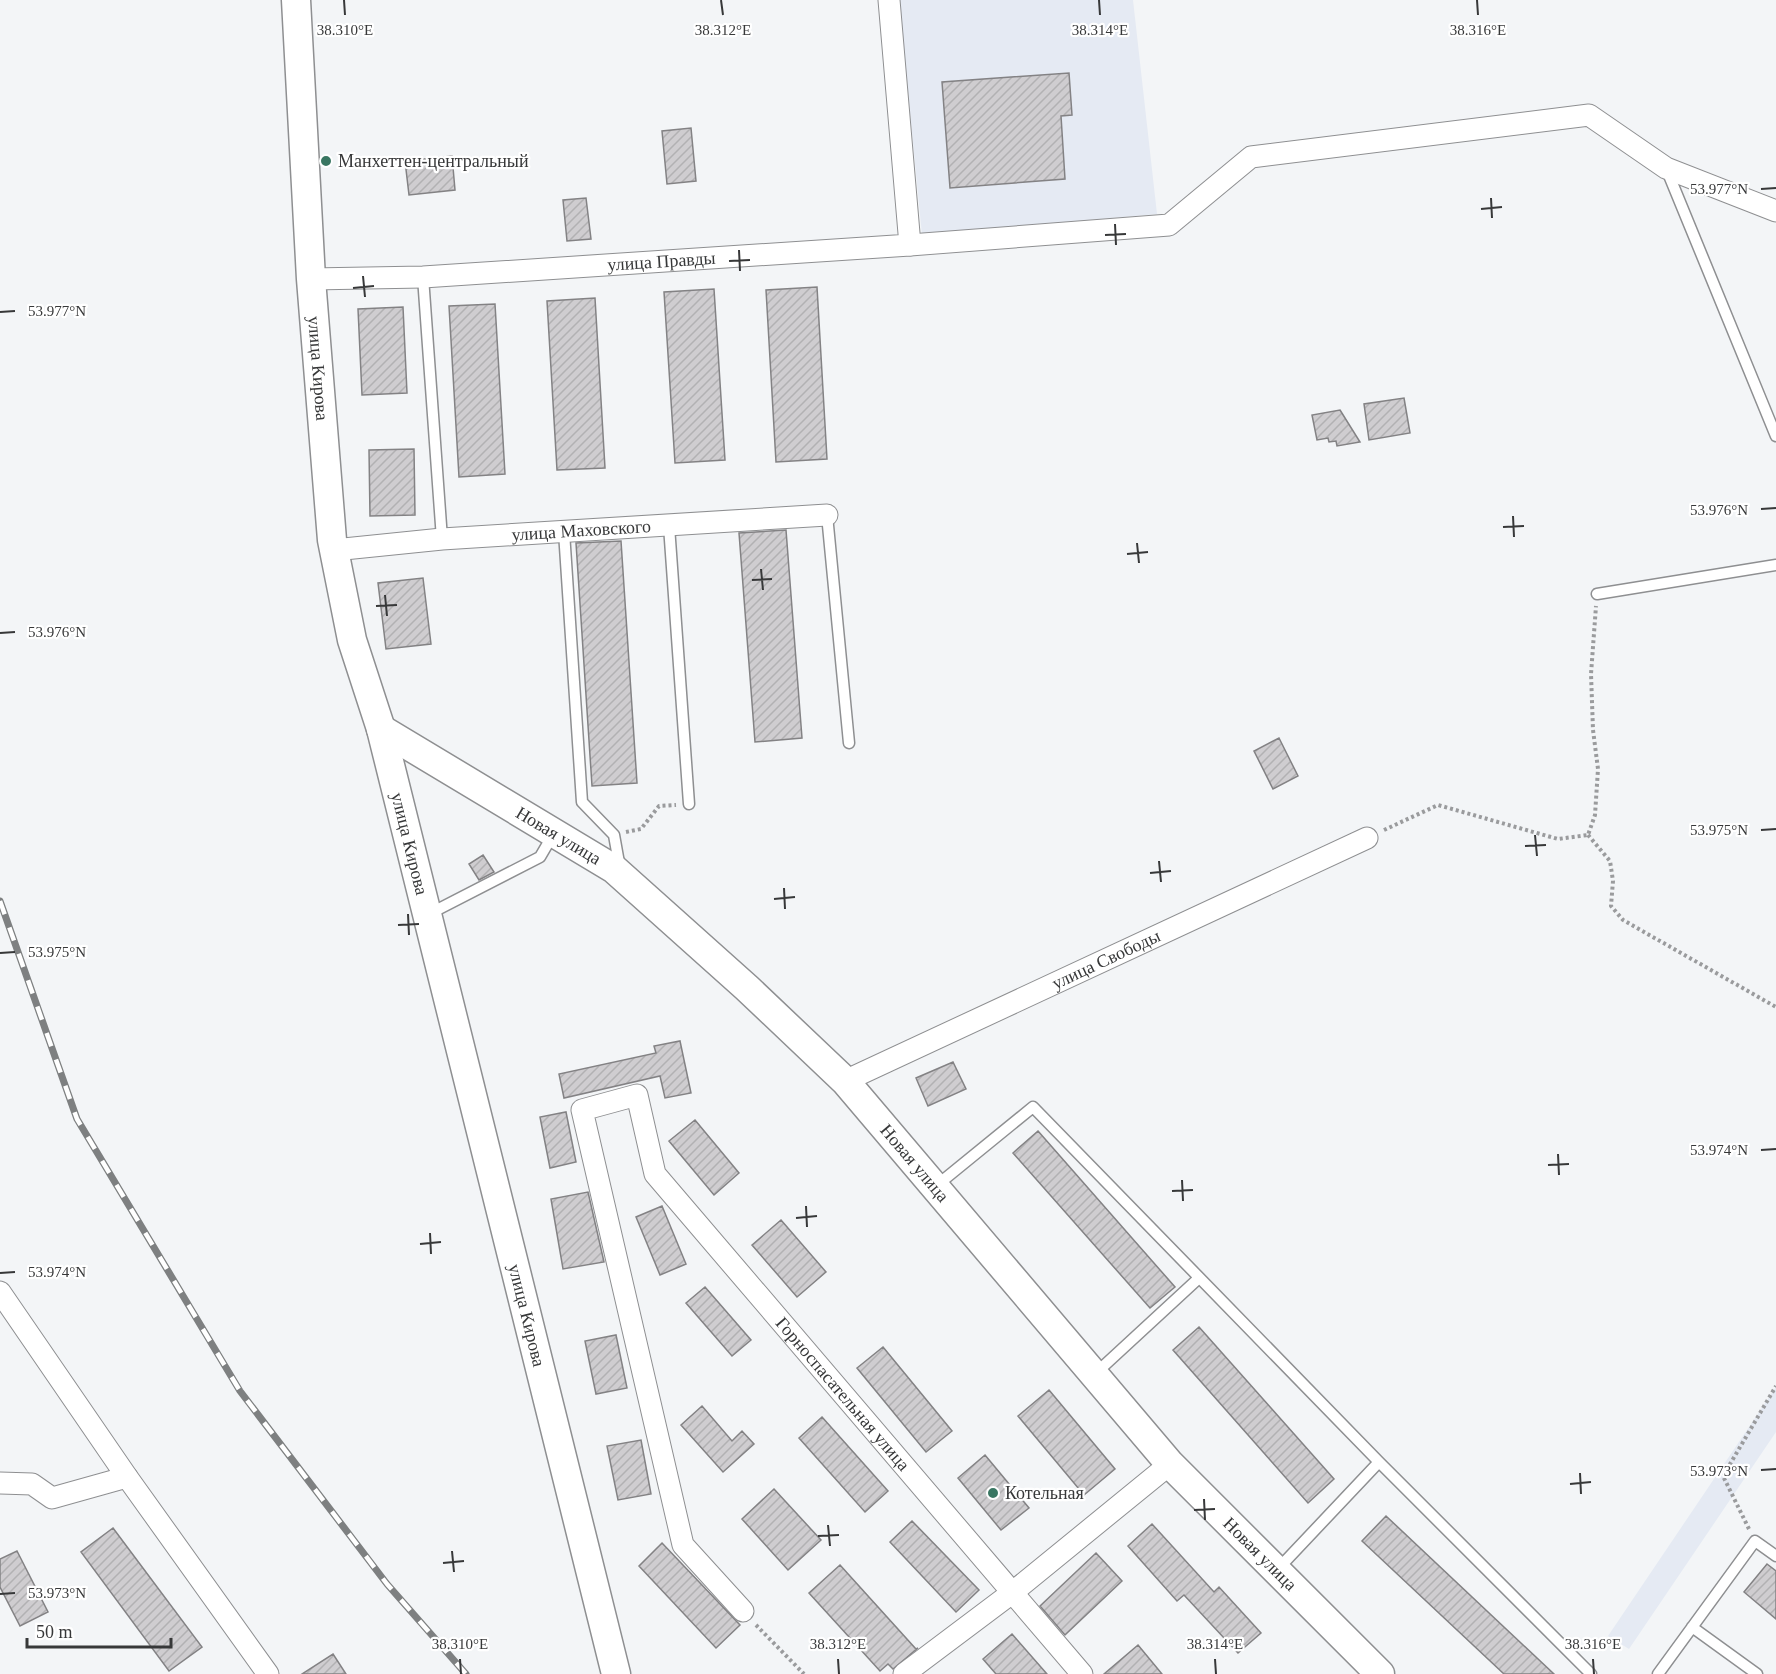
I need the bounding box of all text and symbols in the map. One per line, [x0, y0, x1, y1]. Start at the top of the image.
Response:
text: 38.310°E [317, 22, 373, 38]
text: 38.312°E [695, 22, 751, 38]
text: 38.314°E [1072, 22, 1128, 38]
text: 38.316°E [1450, 22, 1506, 38]
place label: Манхеттен-центральный [338, 151, 529, 171]
marker: Манхеттен-центральный [319, 154, 333, 168]
text: 53.977°N [1690, 181, 1748, 197]
street label: улица Правды [607, 248, 716, 275]
text: 53.977°N [28, 303, 86, 319]
street label: улица Кирова [304, 315, 332, 421]
text: 53.976°N [1690, 502, 1748, 518]
street label: улица Маховского [511, 516, 651, 545]
text: 53.976°N [28, 624, 86, 640]
street label: улица Кирова [387, 790, 432, 897]
street label: Новая улица [512, 802, 605, 869]
text: 53.975°N [1690, 822, 1748, 838]
street label: улица Свободы [1049, 926, 1163, 993]
text: 53.975°N [28, 944, 86, 960]
street label: Новая улица [876, 1120, 953, 1206]
text: 53.974°N [1690, 1142, 1748, 1158]
street label: улица Кирова [504, 1262, 549, 1369]
text: 53.974°N [28, 1264, 86, 1280]
street label: Горноспасательная улица [772, 1313, 914, 1475]
text: 53.973°N [1690, 1463, 1748, 1479]
place label: Котельная [1005, 1483, 1084, 1503]
marker: Котельная [986, 1486, 1000, 1500]
street label: Новая улица [1219, 1513, 1301, 1595]
text: 53.973°N [28, 1585, 86, 1601]
scale bar [27, 1611, 171, 1649]
text: 50 m [36, 1622, 73, 1642]
text: 38.310°E [432, 1636, 488, 1652]
text: 38.312°E [810, 1636, 866, 1652]
text: 38.314°E [1187, 1636, 1243, 1652]
text: 38.316°E [1565, 1636, 1621, 1652]

